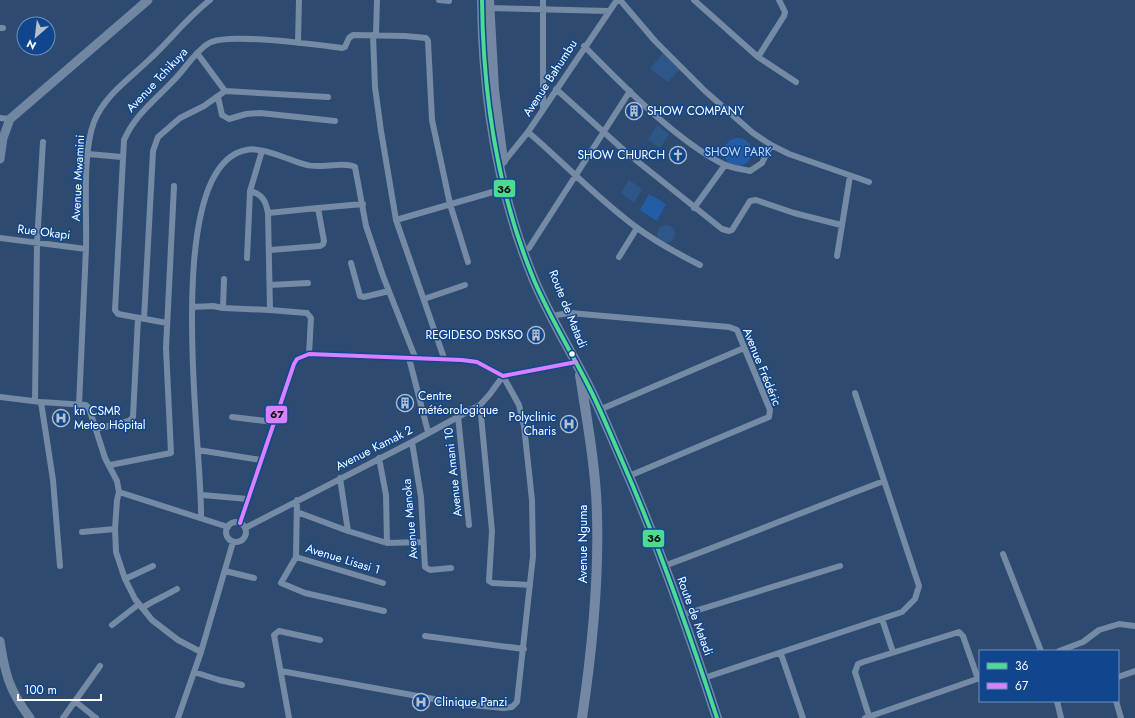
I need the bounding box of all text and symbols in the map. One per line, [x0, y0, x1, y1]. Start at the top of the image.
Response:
north arrow [16, 16, 56, 56]
text: N [24, 36, 39, 54]
street label: Avenue Bahumbu [518, 36, 582, 120]
street label: Avenue Tchikuya [122, 43, 192, 117]
building icon: SHOW COMPANY [624, 101, 644, 121]
place label: SHOW COMPANY [647, 102, 744, 120]
street label: Avenue Mwamini [67, 134, 89, 222]
park label: SHOW PARK [705, 143, 772, 161]
church icon: SHOW CHURCH [668, 145, 688, 165]
place label: SHOW CHURCH [577, 146, 665, 164]
line badge: 36 [493, 179, 516, 198]
text: 36 [497, 181, 511, 197]
street label: Rue Okapi [16, 220, 72, 244]
street label: Route de Matadi [544, 267, 592, 351]
building icon: REGIDESO DSKSO [526, 325, 546, 345]
street label: Avenue Frédéric [738, 325, 786, 409]
place label: REGIDESO DSKSO [425, 326, 523, 344]
unlabelled marker [567, 349, 577, 359]
place label: Centre météorologique [418, 387, 498, 419]
building icon: Centre météorologique [395, 393, 415, 413]
place label: kn CSMR Meteo Hôpital [74, 402, 146, 434]
line badge: 67 [265, 405, 288, 424]
text: 67 [270, 406, 284, 422]
hospital icon: kn CSMR Meteo Hôpital [51, 408, 71, 428]
place label: Polyclinic Charis [509, 408, 556, 440]
hospital icon: Polyclinic Charis [559, 414, 579, 434]
street label: Avenue Kamak 2 [332, 421, 416, 475]
street label: Avenue Amani 10 [439, 426, 467, 518]
street label: Avenue Manoka [398, 478, 422, 560]
street label: Avenue Nguma [574, 505, 592, 583]
line badge: 36 [642, 529, 665, 548]
text: 36 [647, 530, 661, 546]
street label: Avenue Lisasi 1 [304, 539, 382, 579]
street label: Route de Matadi [672, 574, 718, 658]
legend [979, 650, 1119, 702]
text: 36 [1015, 657, 1029, 675]
scale bar [18, 676, 101, 702]
text: 67 [1015, 677, 1029, 695]
text: 100 m [24, 681, 57, 699]
hospital icon: Clinique Panzi [411, 692, 431, 712]
place label: Clinique Panzi [434, 693, 507, 711]

